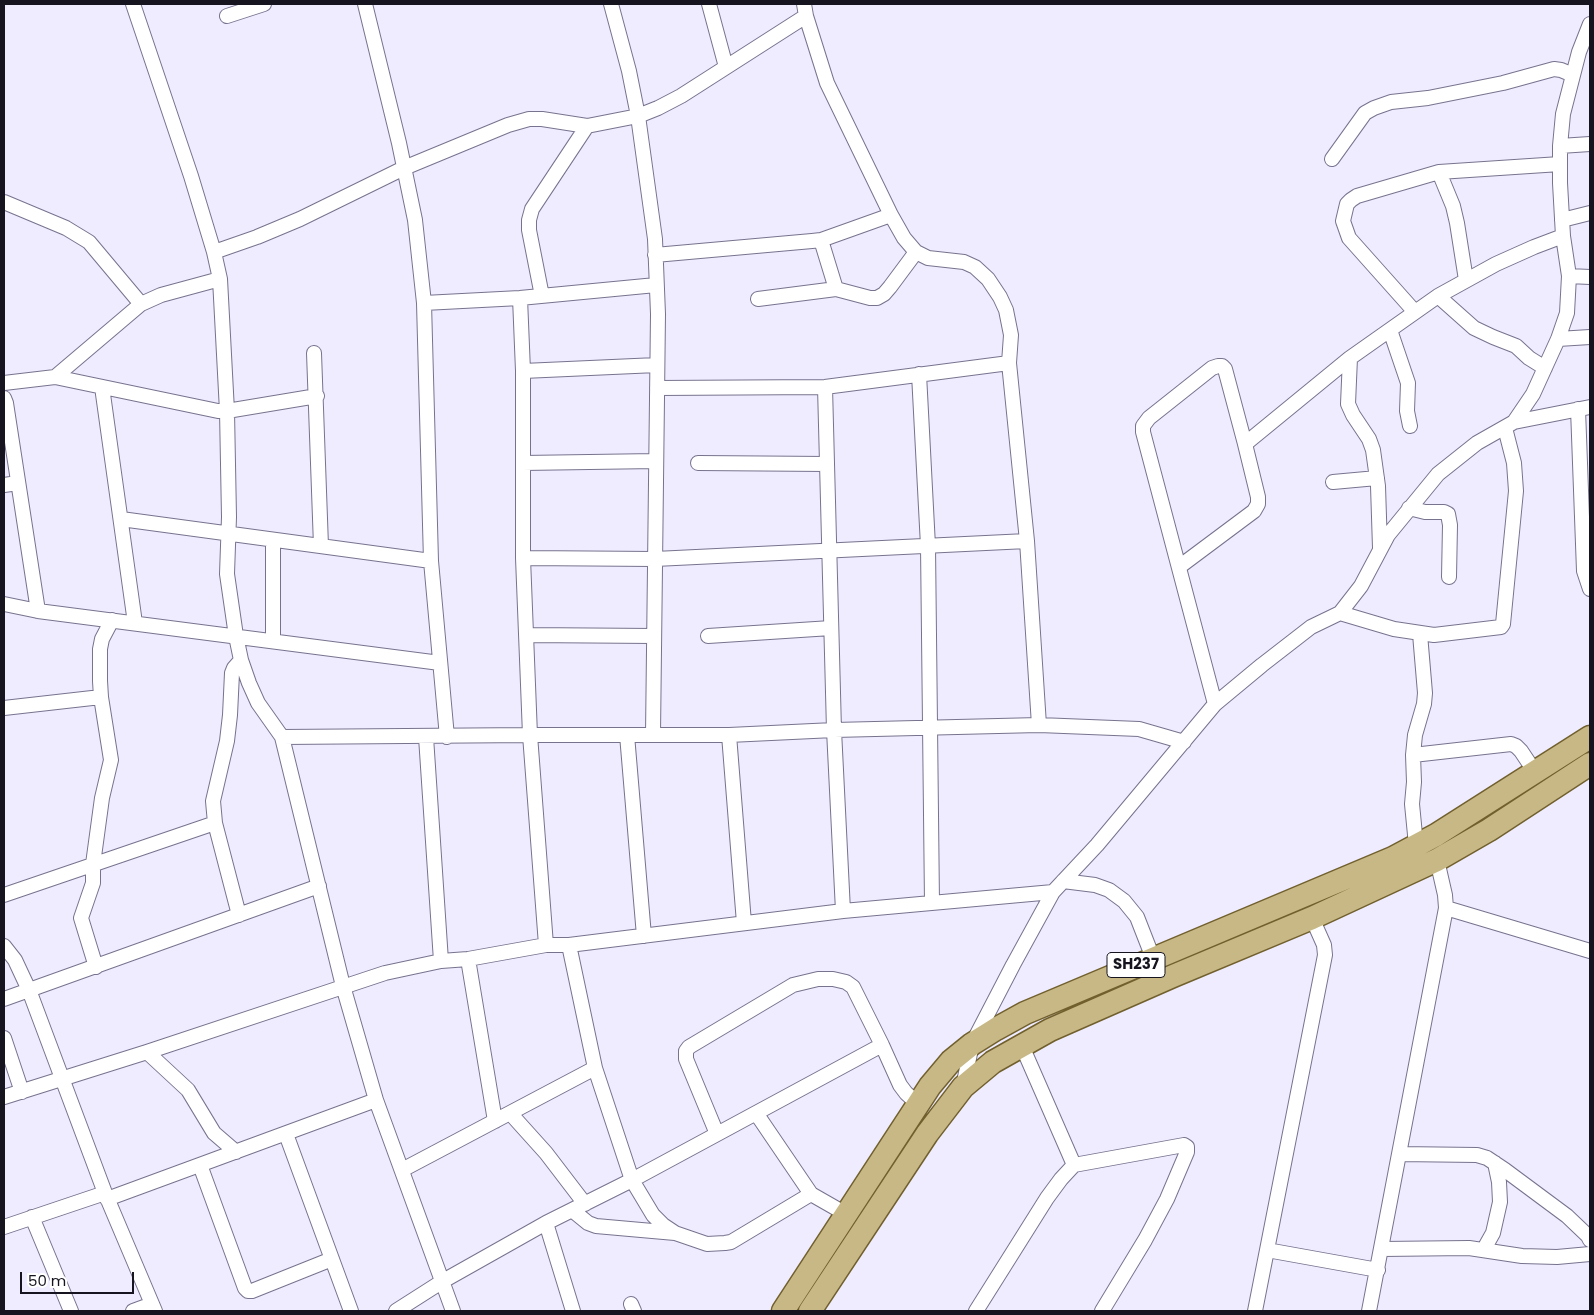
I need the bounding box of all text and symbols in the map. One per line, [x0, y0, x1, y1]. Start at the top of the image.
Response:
road number: SH237 [1107, 952, 1165, 978]
scale bar [22, 1262, 136, 1294]
text: 50 m [28, 1270, 66, 1291]

